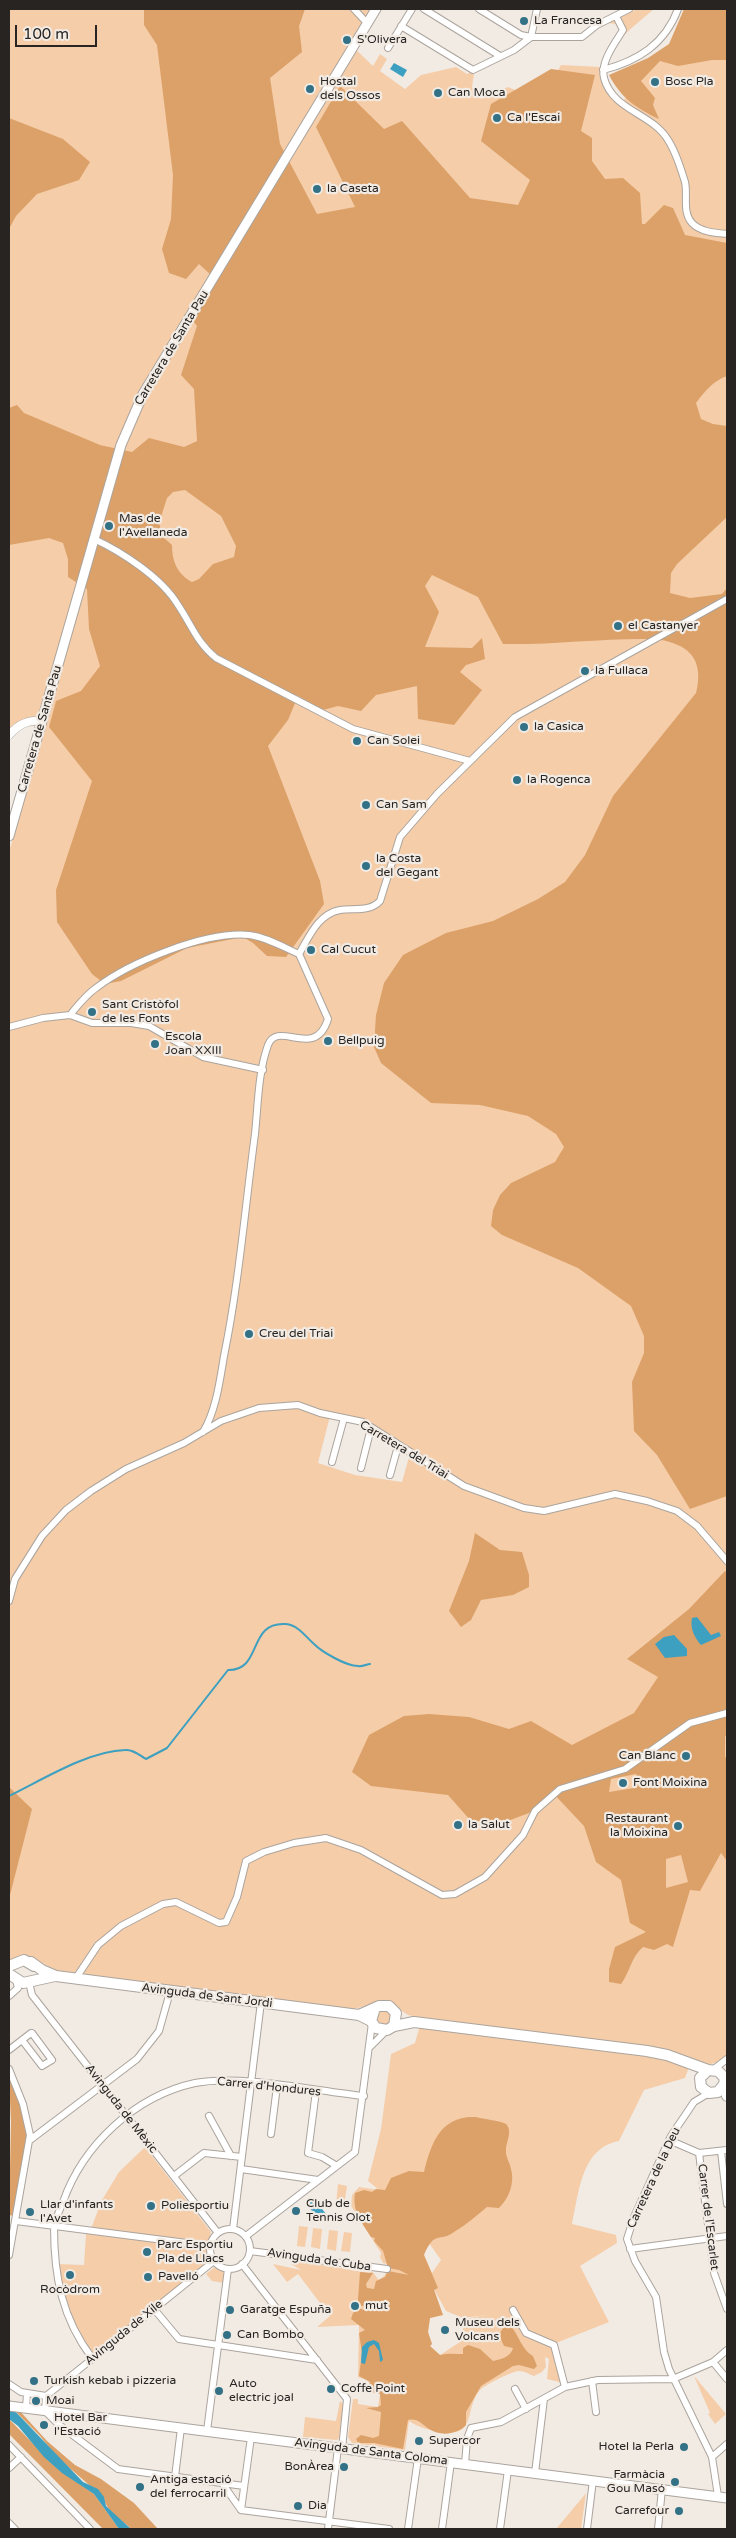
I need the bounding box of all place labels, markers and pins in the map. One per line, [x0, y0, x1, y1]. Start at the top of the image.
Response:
place label: La Francesa [534, 14, 602, 28]
marker: La Francesa [518, 15, 530, 27]
place label: S'Olivera [357, 33, 407, 47]
marker: S'Olivera [341, 34, 353, 46]
place label: Hostal dels Ossos [320, 75, 380, 103]
place label: Bosc Pla [665, 75, 714, 89]
marker: Bosc Pla [649, 76, 661, 88]
marker: Hostal dels Ossos [304, 83, 316, 95]
place label: Can Moca [448, 86, 505, 100]
marker: Can Moca [432, 87, 444, 99]
place label: Ca l'Escai [507, 111, 560, 125]
marker: Ca l'Escai [491, 112, 503, 124]
place label: la Caseta [327, 182, 379, 196]
marker: la Caseta [311, 183, 323, 195]
place label: Mas de l'Avellaneda [119, 512, 187, 540]
marker: Mas de l'Avellaneda [103, 520, 115, 532]
place label: el Castanyer [628, 619, 698, 633]
marker: el Castanyer [612, 620, 624, 632]
place label: la Fullaca [595, 664, 648, 678]
marker: la Fullaca [579, 665, 591, 677]
place label: la Casica [534, 720, 584, 734]
marker: la Casica [518, 721, 530, 733]
place label: Can Solei [367, 734, 420, 748]
marker: Can Solei [351, 735, 363, 747]
place label: la Rogenca [527, 773, 591, 787]
marker: la Rogenca [511, 774, 523, 786]
place label: Can Sam [376, 798, 427, 812]
marker: Can Sam [360, 799, 372, 811]
place label: la Costa del Gegant [376, 852, 438, 880]
marker: la Costa del Gegant [360, 860, 372, 872]
place label: Cal Cucut [321, 943, 376, 957]
marker: Cal Cucut [305, 944, 317, 956]
place label: Sant Cristòfol de les Fonts [102, 998, 179, 1026]
marker: Sant Cristòfol de les Fonts [86, 1006, 98, 1018]
place label: Escola Joan XXIII [165, 1030, 222, 1058]
place label: Bellpuig [338, 1034, 384, 1048]
marker: Bellpuig [322, 1035, 334, 1047]
marker: Escola Joan XXIII [149, 1038, 161, 1050]
place label: Creu del Triai [259, 1327, 333, 1341]
marker: Creu del Triai [243, 1328, 255, 1340]
place label: Can Blanc [619, 1749, 676, 1763]
marker: Can Blanc [680, 1750, 692, 1762]
place label: Font Moixina [633, 1776, 707, 1790]
marker: Font Moixina [617, 1777, 629, 1789]
place label: Restaurant la Moixina [605, 1812, 668, 1840]
place label: la Salut [468, 1818, 510, 1832]
marker: la Salut [452, 1819, 464, 1831]
marker: Restaurant la Moixina [672, 1820, 684, 1832]
place label: Club de Tennis Olot [306, 2197, 370, 2225]
place label: Llar d'infants l'Avet [40, 2198, 113, 2226]
place label: Poliesportiu [161, 2199, 229, 2213]
marker: Poliesportiu [145, 2200, 157, 2212]
marker: Club de Tennis Olot [290, 2205, 302, 2217]
marker: Llar d'infants l'Avet [24, 2206, 36, 2218]
place label: Parc Esportiu Pla de Llacs [157, 2238, 233, 2266]
marker: Parc Esportiu Pla de Llacs [141, 2246, 153, 2258]
marker: Rocòdrom [64, 2269, 76, 2281]
place label: Pavelló [158, 2270, 199, 2284]
marker: Pavelló [142, 2271, 154, 2283]
place label: Rocòdrom [40, 2283, 100, 2297]
place label: mut [365, 2299, 388, 2313]
marker: mut [349, 2300, 361, 2312]
place label: Garatge Espuña [240, 2303, 331, 2317]
marker: Garatge Espuña [224, 2304, 236, 2316]
place label: Museu dels Volcans [455, 2316, 520, 2344]
marker: Museu dels Volcans [439, 2324, 451, 2336]
place label: Can Bombo [237, 2328, 304, 2342]
marker: Can Bombo [221, 2329, 233, 2341]
place label: Turkish kebab i pizzeria [44, 2374, 176, 2388]
marker: Turkish kebab i pizzeria [28, 2375, 40, 2387]
place label: Auto electric joal [229, 2377, 294, 2405]
place label: Coffe Point [341, 2382, 405, 2396]
marker: Coffe Point [325, 2383, 337, 2395]
marker: Auto electric joal [213, 2385, 225, 2397]
place label: Moai [46, 2394, 74, 2408]
marker: Moai [30, 2395, 42, 2407]
place label: Hotel Bar l'Estació [54, 2411, 107, 2439]
marker: Hotel Bar l'Estació [38, 2419, 50, 2431]
place label: Supercor [429, 2434, 481, 2448]
marker: Supercor [413, 2435, 425, 2447]
place label: Hotel la Perla [599, 2440, 674, 2454]
marker: Hotel la Perla [678, 2441, 690, 2453]
place label: BonÀrea [284, 2460, 334, 2474]
marker: BonÀrea [338, 2461, 350, 2473]
place label: Farmàcia Gou Masó [607, 2468, 665, 2496]
place label: Antiga estació del ferrocarril [150, 2473, 232, 2501]
marker: Farmàcia Gou Masó [669, 2476, 681, 2488]
marker: Antiga estació del ferrocarril [134, 2481, 146, 2493]
place label: Dia [308, 2499, 327, 2513]
marker: Dia [292, 2500, 304, 2512]
place label: Carrefour [615, 2504, 669, 2518]
marker: Carrefour [673, 2505, 685, 2517]

